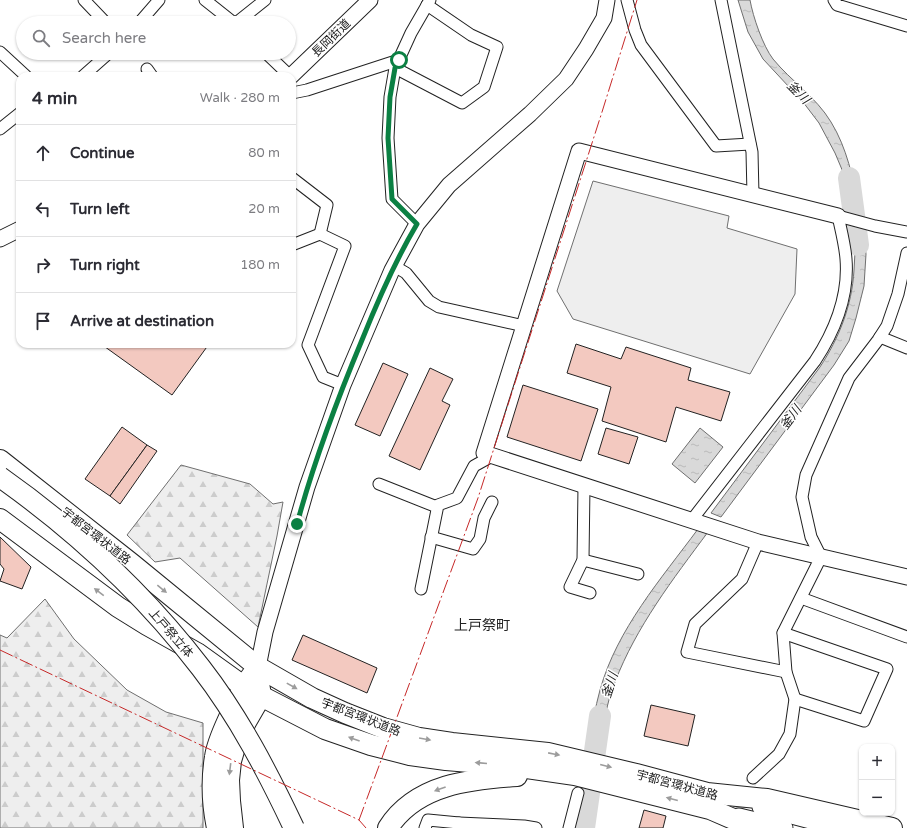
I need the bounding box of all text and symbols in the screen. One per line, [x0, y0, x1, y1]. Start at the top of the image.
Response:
search box [16, 16, 296, 60]
street label: 長岡街道 [309, 16, 353, 60]
icon: search [30, 27, 52, 49]
text: Search here [62, 29, 146, 47]
route start [390, 51, 408, 69]
water label: 釜川 [783, 78, 815, 109]
text: 4 min [32, 88, 77, 109]
text: Walk · 280 m [200, 90, 280, 106]
icon: ahead [32, 142, 54, 164]
text: Continue [70, 144, 134, 162]
text: 80 m [248, 145, 280, 161]
icon: left [32, 198, 54, 220]
text: Turn left [70, 200, 130, 218]
text: 20 m [248, 201, 280, 217]
icon: right [32, 254, 54, 276]
text: Turn right [70, 256, 140, 274]
text: 180 m [240, 257, 280, 273]
icon: arrive [32, 310, 54, 332]
text: Arrive at destination [70, 312, 214, 330]
water label: 釜川 [777, 401, 806, 433]
street label: 宇都宮環状道路 [59, 505, 133, 567]
route end [288, 515, 306, 533]
one-way arrow [157, 584, 167, 593]
one-way arrow [93, 588, 104, 596]
street label: 上戸祭立体 [146, 606, 196, 660]
district label: 上戸祭町 [454, 617, 510, 634]
water label: 釜川 [598, 669, 622, 700]
one-way arrow [286, 683, 298, 690]
street label: 宇都宮環状道路 [319, 695, 403, 739]
one-way arrow [347, 735, 359, 741]
one-way arrow [419, 736, 431, 742]
map controls [859, 744, 895, 816]
button: + [859, 744, 895, 780]
one-way arrow [548, 752, 560, 758]
one-way arrow [475, 759, 487, 766]
one-way arrow [227, 763, 233, 775]
one-way arrow [600, 764, 613, 770]
street label: 宇都宮環状道路 [635, 767, 719, 803]
button: − [859, 780, 895, 816]
one-way arrow [433, 786, 445, 792]
one-way arrow [666, 796, 678, 802]

